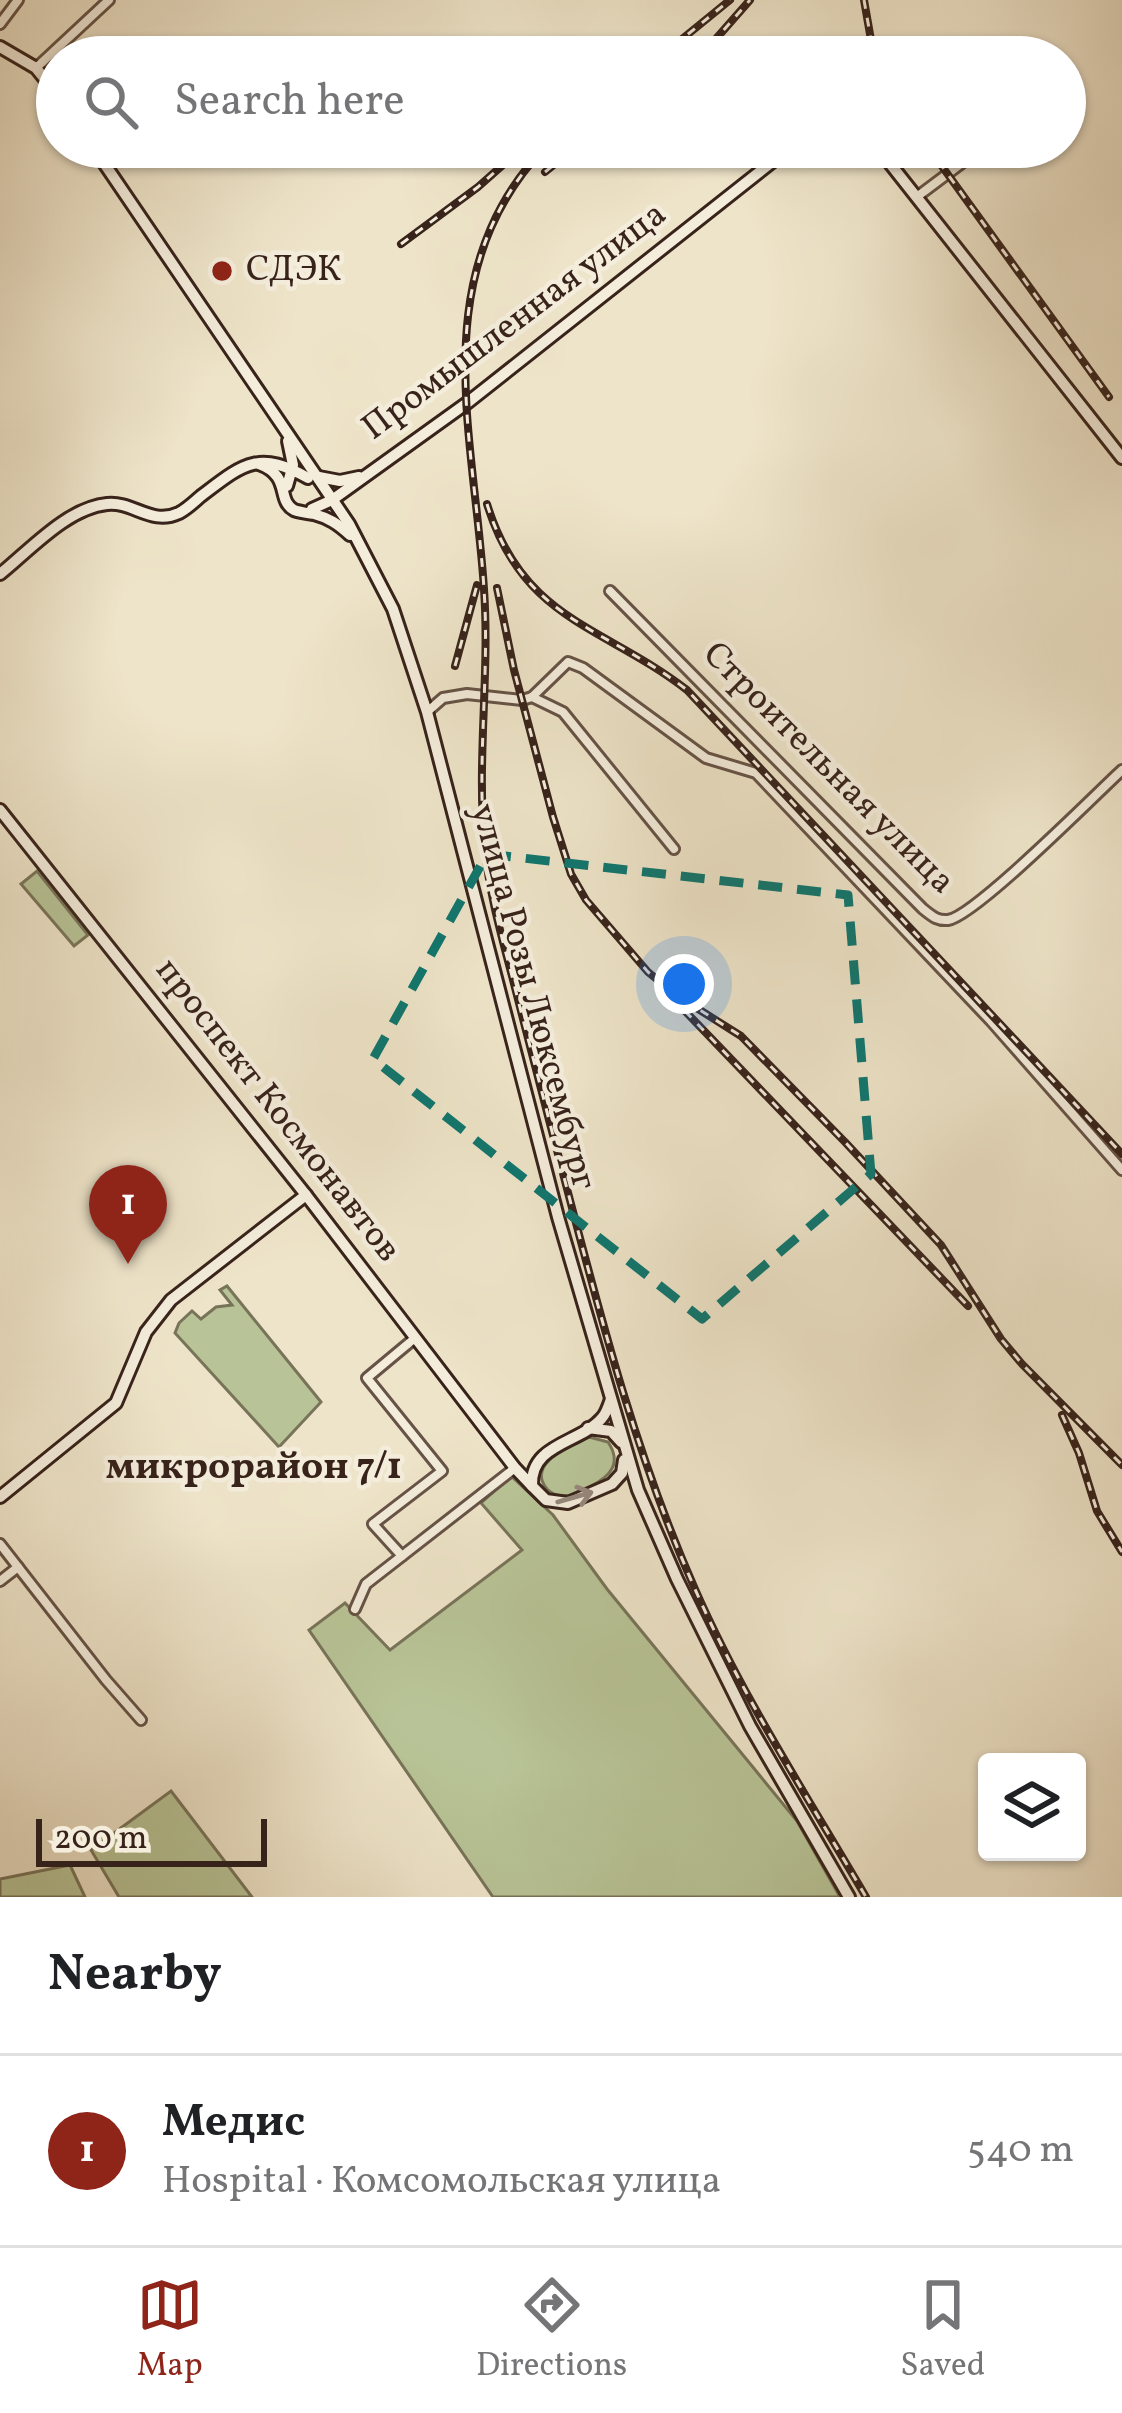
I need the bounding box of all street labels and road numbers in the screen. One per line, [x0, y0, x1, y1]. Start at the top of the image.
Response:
street label: Промышленная улица [352, 191, 678, 453]
street label: Строительная улица [690, 631, 966, 907]
street label: улица Розы Люксембург [456, 799, 608, 1196]
street label: проспект Космонавтов [142, 948, 412, 1274]

